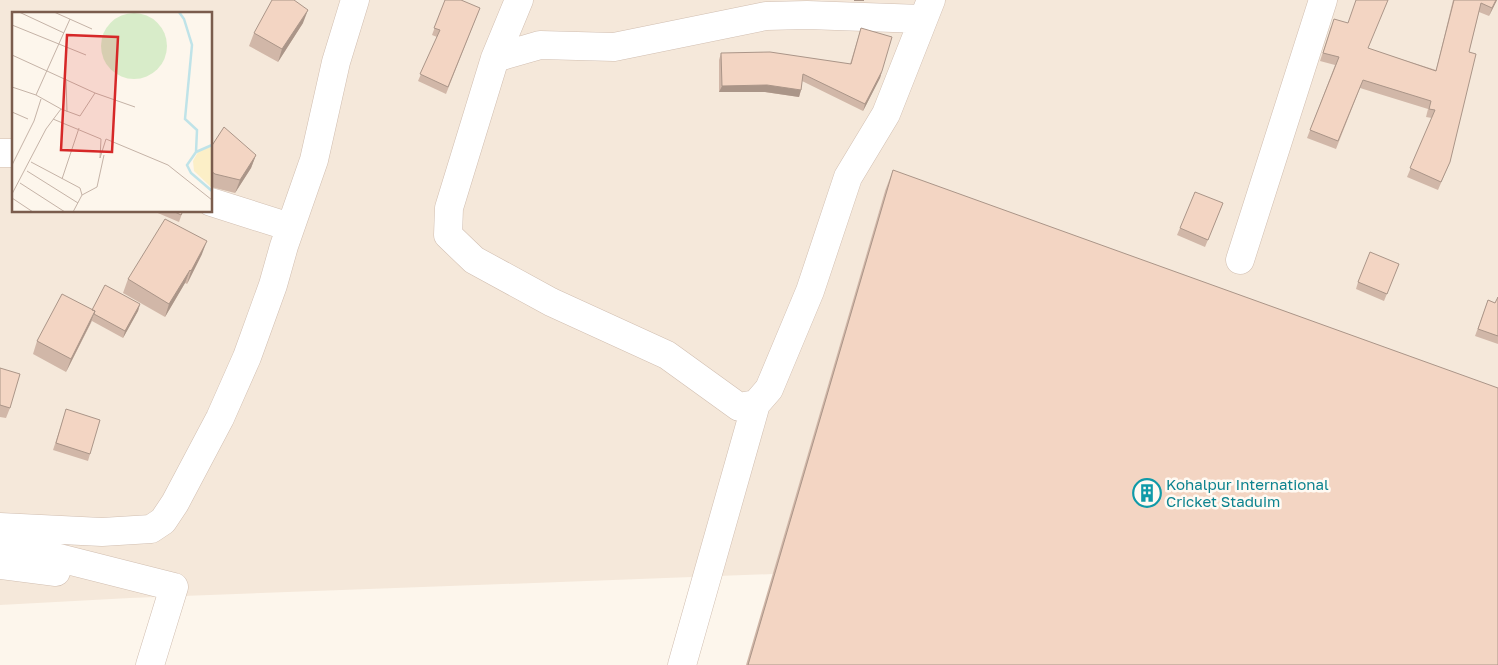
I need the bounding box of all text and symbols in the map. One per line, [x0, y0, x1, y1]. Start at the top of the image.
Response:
inset map [12, 12, 212, 212]
place label: Kohalpur International Cricket Staduim [1166, 475, 1329, 510]
building icon: Kohalpur International Cricket Staduim [1132, 478, 1162, 508]

